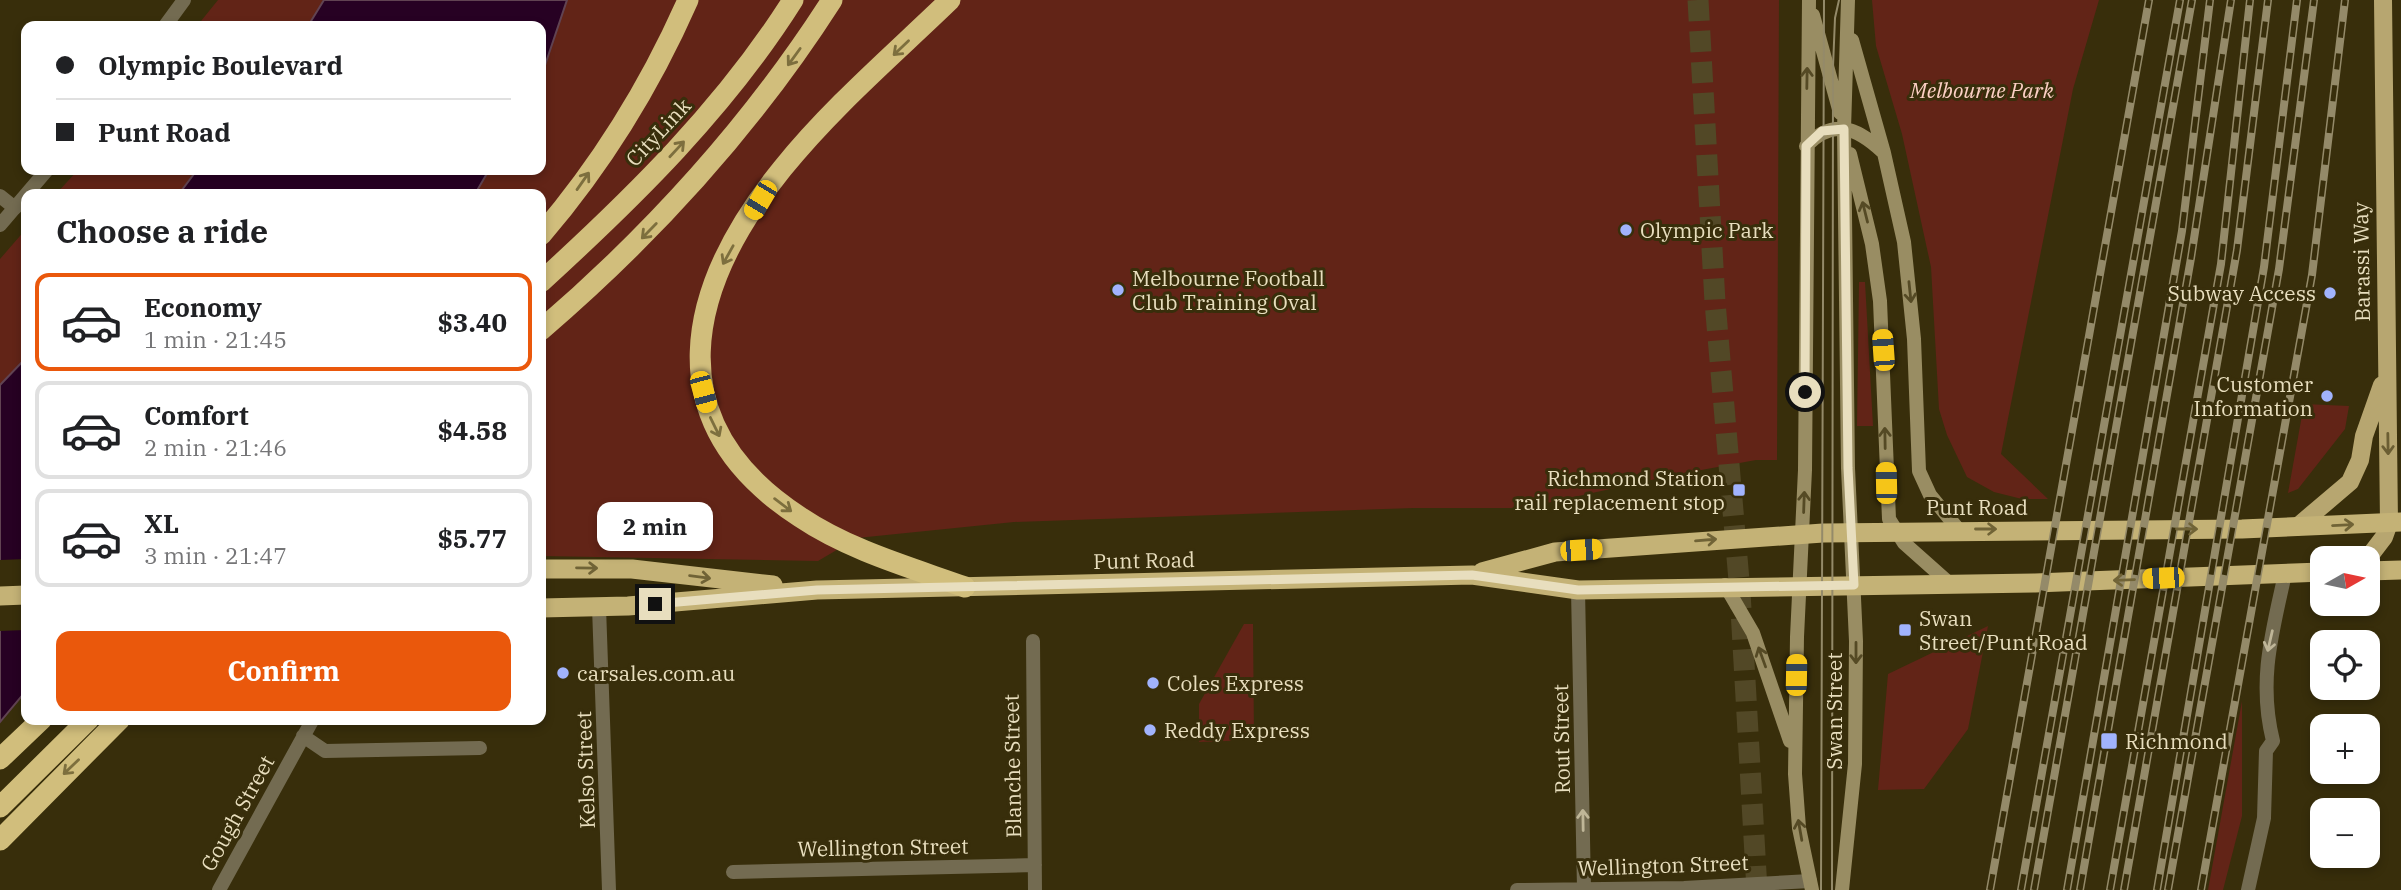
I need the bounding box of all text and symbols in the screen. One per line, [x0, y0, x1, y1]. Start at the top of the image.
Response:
one-way arrow [892, 39, 909, 56]
one-way arrow [787, 47, 801, 66]
text: Olympic Boulevard [98, 48, 343, 82]
one-way arrow [1801, 66, 1814, 89]
park label: Melbourne Park [1909, 76, 2055, 104]
street label: CityLink [619, 91, 697, 172]
text: Punt Road [98, 115, 231, 149]
one-way arrow [669, 140, 685, 158]
one-way arrow [576, 172, 590, 191]
car [741, 177, 780, 223]
one-way arrow [1857, 201, 1871, 224]
street label: Barassi Way [2346, 201, 2376, 322]
text: Choose a ride [56, 210, 268, 252]
place label: Olympic Park [1640, 216, 1774, 244]
one-way arrow [640, 222, 657, 239]
marker: Olympic Park [1618, 222, 1634, 238]
one-way arrow [721, 244, 735, 264]
place label: Melbourne Football Club Training Oval [1132, 264, 1325, 316]
place label: Subway Access [2167, 279, 2316, 307]
one-way arrow [1904, 280, 1917, 302]
marker: Melbourne Football Club Training Oval [1110, 282, 1126, 298]
marker: Subway Access [2322, 285, 2338, 301]
text: Economy [144, 290, 262, 324]
icon: car [60, 291, 123, 354]
text: $3.40 [437, 305, 507, 339]
text: 1 min · 21:45 [144, 324, 287, 354]
car [1872, 328, 1895, 372]
car [688, 369, 719, 415]
place label: Customer Information [2194, 370, 2314, 422]
route start [1789, 376, 1821, 408]
marker: Customer Information [2319, 388, 2335, 404]
text: Comfort [144, 398, 249, 432]
icon: car [60, 399, 123, 462]
text: $4.58 [437, 413, 507, 447]
one-way arrow [709, 416, 723, 437]
one-way arrow [1878, 427, 1892, 450]
text: 2 min · 21:46 [144, 432, 287, 462]
one-way arrow [2381, 432, 2395, 455]
car [1876, 462, 1897, 504]
place label: Richmond Station rail replacement stop [1514, 464, 1725, 516]
marker: Richmond Station rail replacement stop [1731, 482, 1747, 498]
one-way arrow [1797, 490, 1811, 513]
street label: Punt Road [1926, 493, 2028, 521]
one-way arrow [773, 498, 792, 512]
callout: 2 min [597, 503, 713, 552]
text: XL [144, 506, 179, 540]
icon: car [60, 507, 123, 570]
text: 2 min [623, 511, 687, 541]
one-way arrow [2331, 518, 2354, 531]
text: $5.77 [437, 521, 507, 555]
one-way arrow [1975, 522, 1998, 536]
one-way arrow [2175, 522, 2198, 536]
one-way arrow [1694, 533, 1716, 546]
car [1560, 538, 1603, 562]
text: 3 min · 21:47 [144, 540, 287, 570]
street label: Punt Road [1093, 545, 1195, 575]
north arrow [2310, 546, 2380, 616]
map controls [2310, 546, 2380, 868]
one-way arrow [575, 562, 598, 575]
car [2142, 567, 2185, 589]
one-way arrow [689, 570, 711, 583]
one-way arrow [2113, 573, 2136, 586]
route end [639, 588, 671, 620]
place label: Swan Street/Punt Road [1919, 604, 2088, 656]
marker: Swan Street/Punt Road [1897, 622, 1913, 638]
one-way arrow [2263, 629, 2276, 652]
button: locate [2310, 630, 2380, 700]
button: Confirm [56, 631, 511, 711]
one-way arrow [1849, 642, 1863, 665]
one-way arrow [1755, 647, 1767, 669]
street label: Swan Street [1820, 652, 1848, 770]
car [1786, 654, 1807, 696]
place label: carsales.com.au [577, 659, 735, 687]
marker: carsales.com.au [555, 665, 571, 681]
place label: Coles Express [1167, 669, 1304, 697]
marker: Coles Express [1145, 675, 1161, 691]
street label: Rout Street [1546, 684, 1576, 794]
street label: Blanche Street [997, 694, 1027, 838]
street label: Kelso Street [569, 711, 601, 829]
button: + [2310, 714, 2380, 784]
place label: Reddy Express [1164, 716, 1310, 744]
marker: Reddy Express [1142, 722, 1158, 738]
place label: Richmond [2125, 727, 2228, 755]
marker: Richmond [2099, 731, 2119, 751]
street label: Gough Street [194, 750, 280, 876]
one-way arrow [63, 758, 80, 775]
button: − [2310, 798, 2380, 868]
one-way arrow [1577, 809, 1590, 832]
one-way arrow [1793, 819, 1806, 842]
street label: Wellington Street [797, 832, 969, 862]
street label: Wellington Street [1577, 848, 1749, 882]

